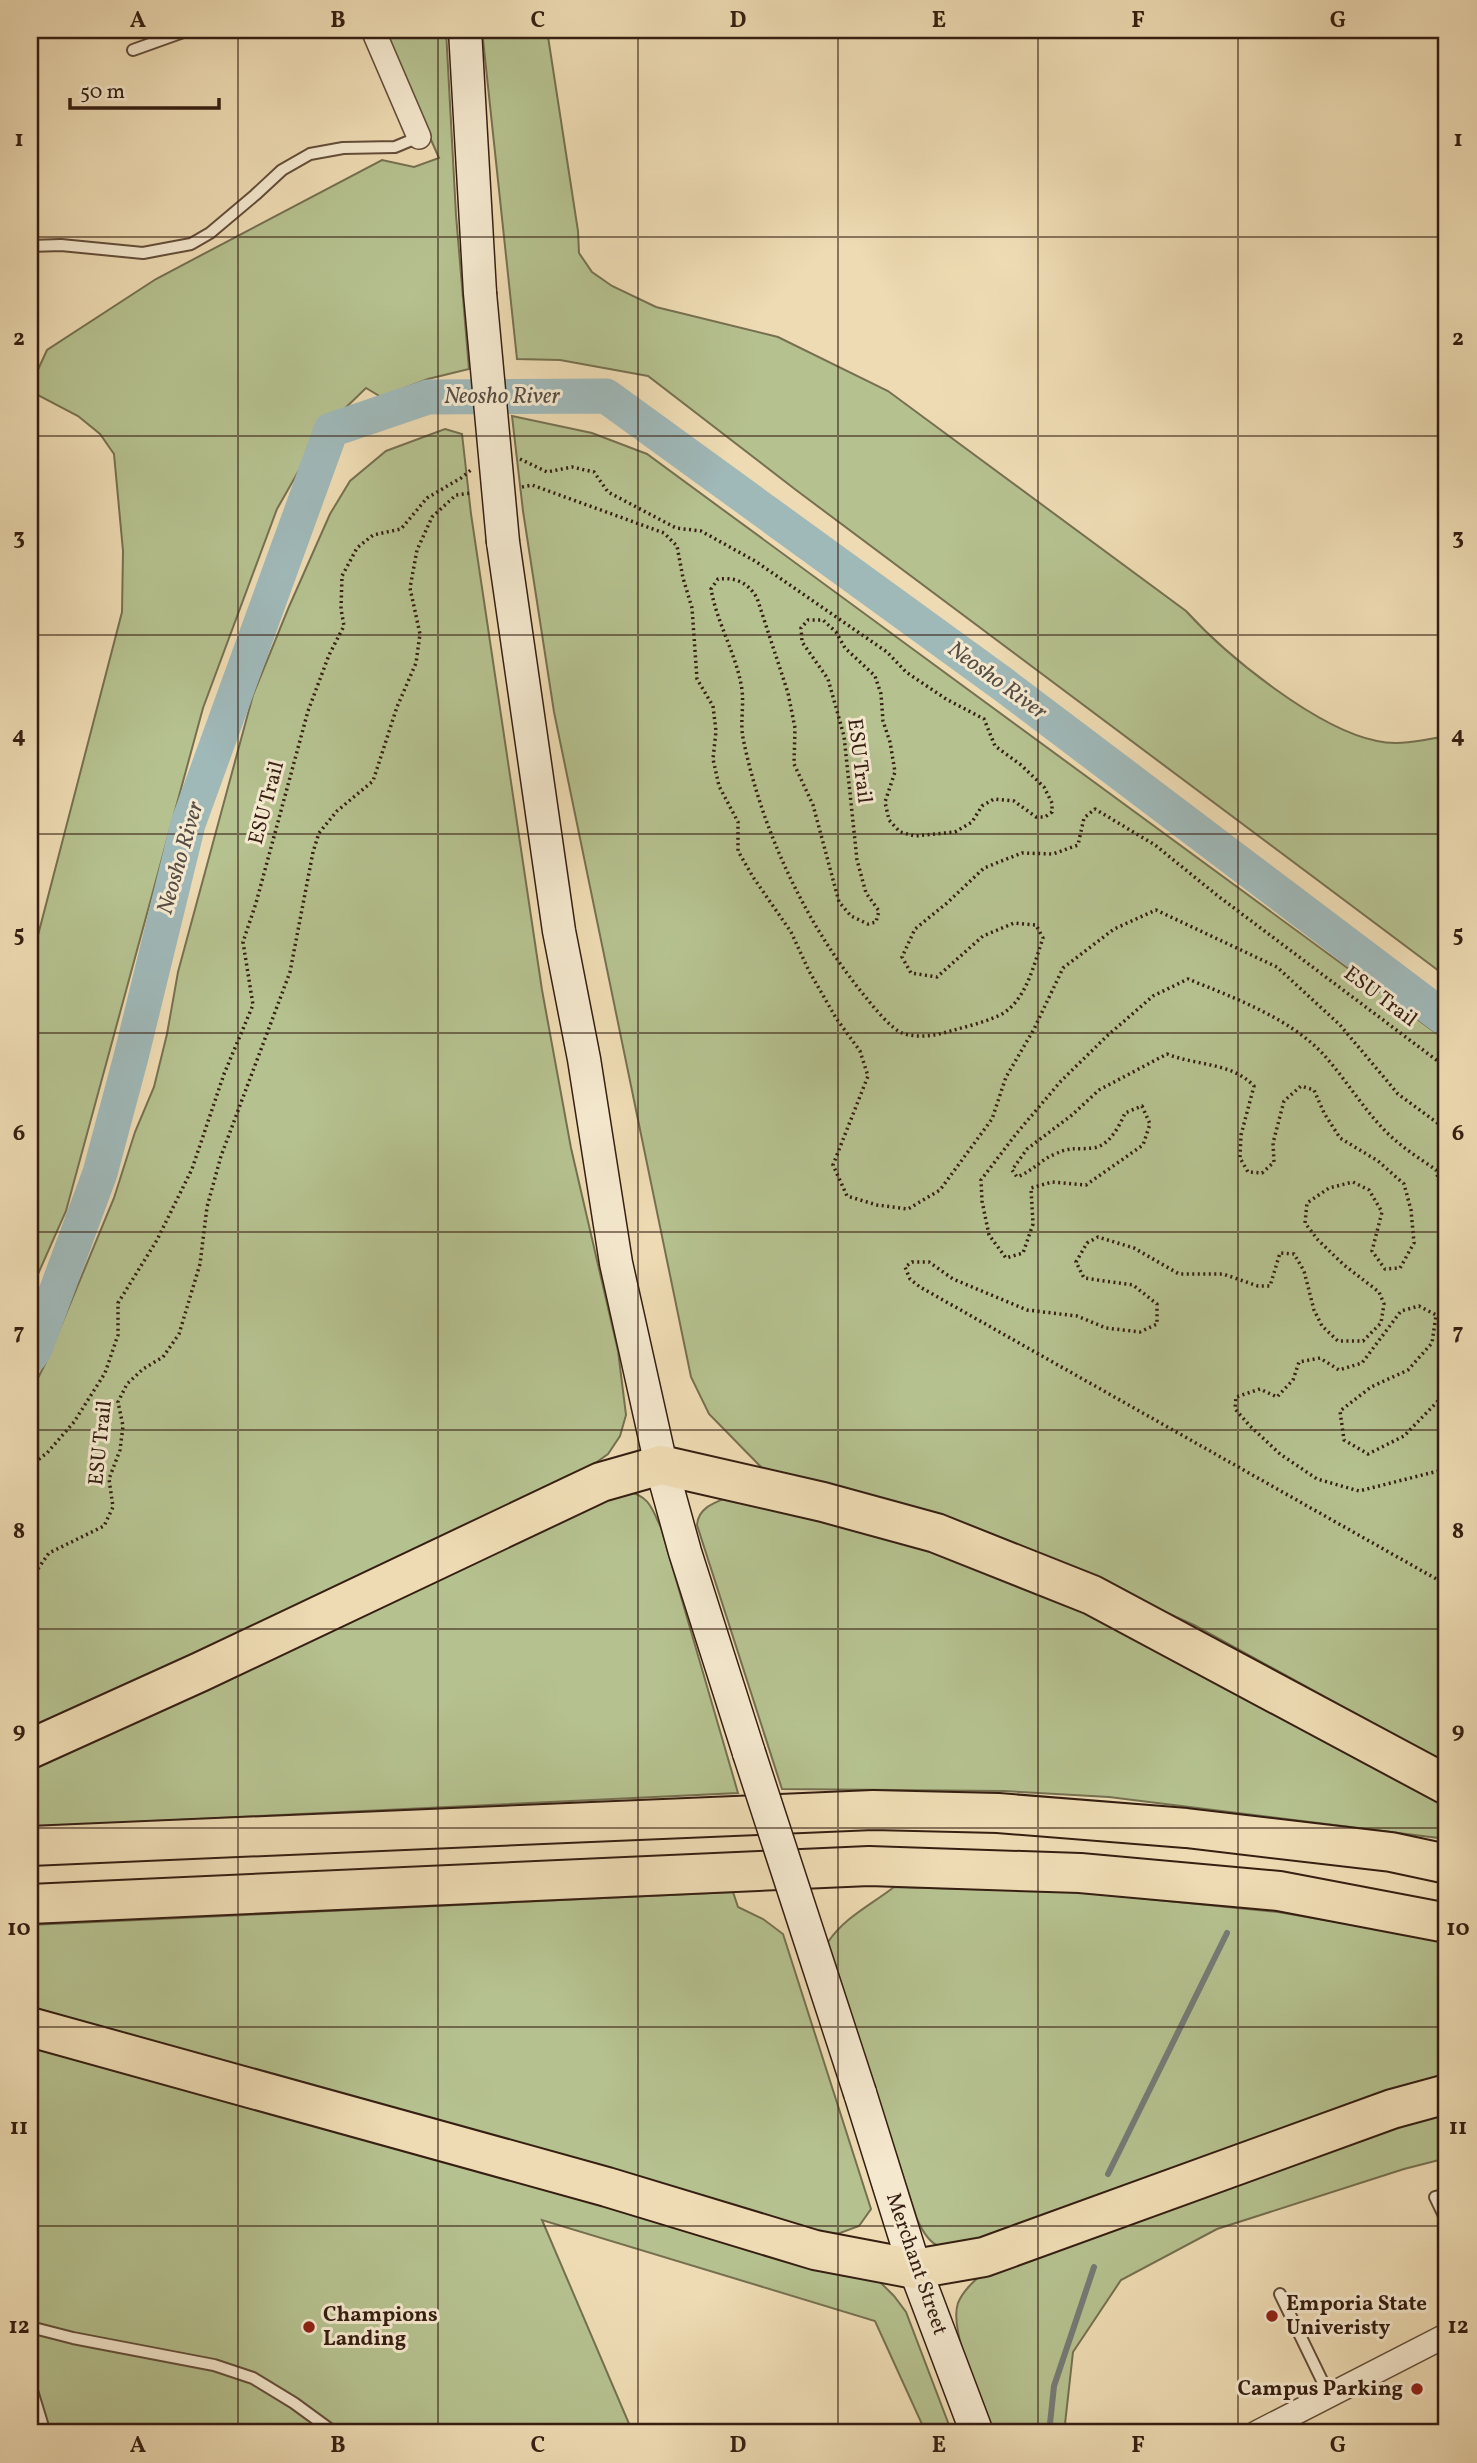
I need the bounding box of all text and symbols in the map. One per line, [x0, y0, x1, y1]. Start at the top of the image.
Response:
text: A [130, 5, 146, 37]
text: B [330, 5, 346, 37]
text: C [531, 5, 545, 37]
text: D [730, 5, 747, 37]
text: E [932, 5, 946, 37]
text: F [1131, 5, 1145, 37]
text: G [1330, 5, 1346, 37]
scale bar [70, 66, 219, 110]
text: 50 m [80, 78, 125, 107]
text: 1 [14, 124, 24, 156]
text: 1 [1453, 124, 1463, 156]
text: 2 [13, 323, 25, 355]
text: 2 [1452, 323, 1464, 355]
water label: Neosho River [444, 381, 560, 413]
text: 3 [13, 522, 25, 554]
text: 3 [1452, 522, 1464, 554]
water label: Neosho River [941, 634, 1054, 728]
street label: ESU Trail [839, 717, 879, 805]
text: 4 [12, 720, 26, 752]
text: 4 [1451, 720, 1465, 752]
street label: ESU Trail [242, 758, 292, 848]
water label: Neosho River [150, 797, 212, 918]
text: 5 [13, 919, 25, 951]
text: 5 [1452, 919, 1464, 951]
street label: ESU Trail [1337, 960, 1423, 1034]
text: 6 [13, 1118, 25, 1150]
text: 6 [1452, 1118, 1464, 1150]
text: 7 [14, 1317, 25, 1349]
text: 7 [1453, 1317, 1464, 1349]
street label: ESU Trail [82, 1399, 120, 1487]
text: 8 [13, 1516, 25, 1548]
text: 8 [1452, 1516, 1464, 1548]
text: 9 [13, 1715, 25, 1747]
text: 9 [1452, 1715, 1464, 1747]
text: 10 [7, 1913, 31, 1945]
text: 10 [1446, 1913, 1470, 1945]
text: 11 [10, 2112, 28, 2144]
text: 11 [1449, 2112, 1467, 2144]
street label: Merchant Street [878, 2189, 954, 2339]
place label: Emporia State Univeristy [1286, 2290, 1427, 2343]
place label: Champions Landing [323, 2301, 438, 2354]
marker: Emporia State Univeristy [1264, 2308, 1280, 2324]
text: 12 [8, 2311, 30, 2343]
text: 12 [1447, 2311, 1469, 2343]
marker: Champions Landing [301, 2319, 317, 2335]
place label: Campus Parking [1237, 2375, 1403, 2404]
marker: Campus Parking [1409, 2381, 1425, 2397]
text: A [130, 2430, 146, 2462]
text: B [330, 2430, 346, 2462]
text: C [531, 2430, 545, 2462]
text: D [730, 2430, 747, 2462]
text: E [932, 2430, 946, 2462]
text: F [1131, 2430, 1145, 2462]
text: G [1330, 2430, 1346, 2462]

